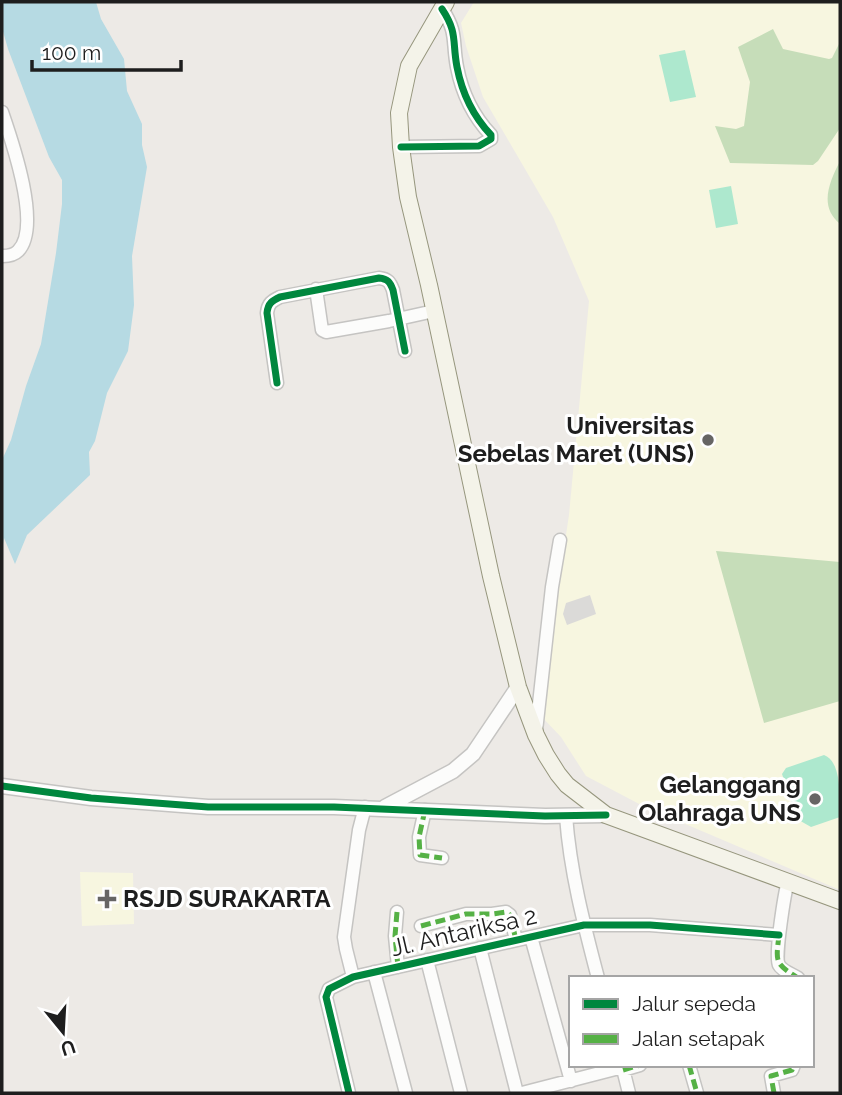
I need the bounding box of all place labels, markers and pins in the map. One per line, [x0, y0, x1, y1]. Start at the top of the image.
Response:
place label: Universitas Sebelas Maret (UNS) [458, 411, 694, 468]
marker: Universitas Sebelas Maret (UNS) [700, 432, 716, 448]
place label: Gelanggang Olahraga UNS [638, 770, 801, 827]
marker: Gelanggang Olahraga UNS [807, 791, 823, 807]
place label: RSJD SURAKARTA [123, 884, 331, 913]
marker: RSJD SURAKARTA [97, 889, 117, 909]

